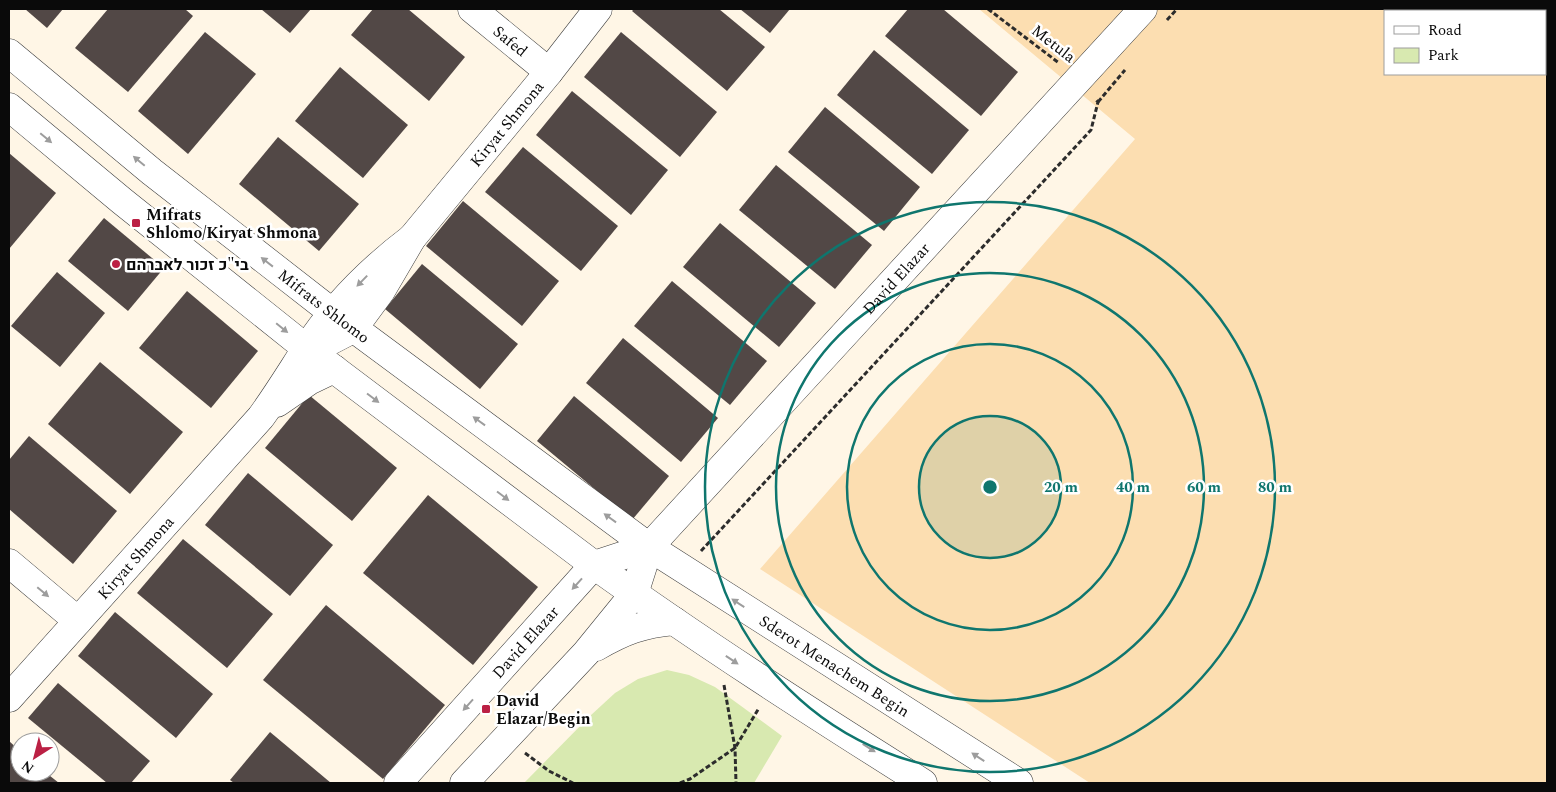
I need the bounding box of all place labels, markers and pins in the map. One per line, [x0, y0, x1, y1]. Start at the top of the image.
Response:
place label: Mifrats Shlomo/Kiryat Shmona [146, 203, 318, 245]
marker: Mifrats Shlomo/Kiryat Shmona [130, 217, 142, 229]
place label: בי"כ זכור לאברהם [126, 253, 249, 277]
marker: בי"כ זכור לאברהם [110, 258, 122, 270]
centre of rings [981, 478, 999, 496]
place label: David Elazar/Begin [496, 689, 591, 731]
marker: David Elazar/Begin [480, 703, 492, 715]

